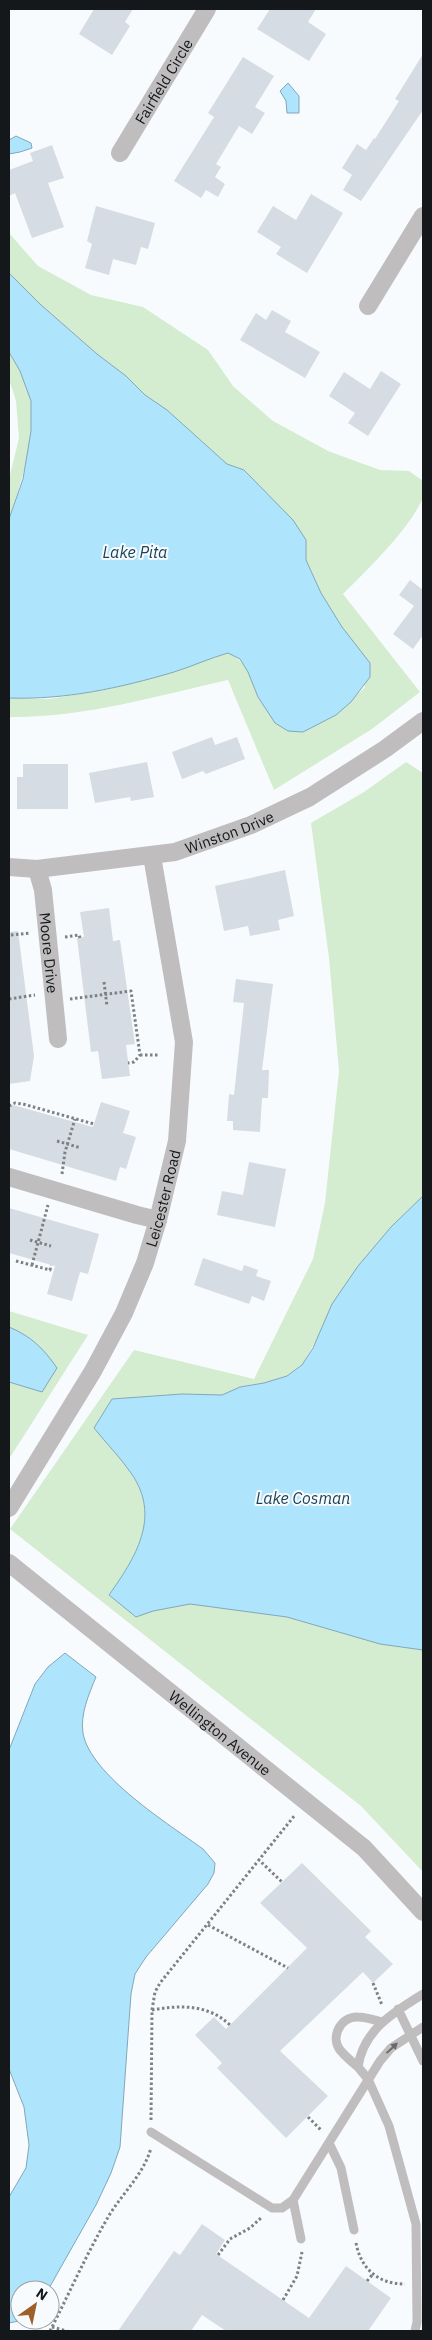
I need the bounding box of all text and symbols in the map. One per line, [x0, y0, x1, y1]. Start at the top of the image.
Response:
street label: Fairfield Circle [130, 35, 197, 127]
water label: Lake Pita [103, 542, 167, 562]
street label: Winston Drive [182, 806, 277, 857]
street label: Moore Drive [36, 912, 63, 994]
street label: Leicester Road [141, 1148, 184, 1249]
water label: Lake Cosman [256, 1488, 350, 1508]
street label: Wellington Avenue [165, 1686, 275, 1779]
one-way arrow [385, 2042, 397, 2054]
north arrow [10, 2280, 60, 2330]
text: N [33, 2284, 51, 2304]

